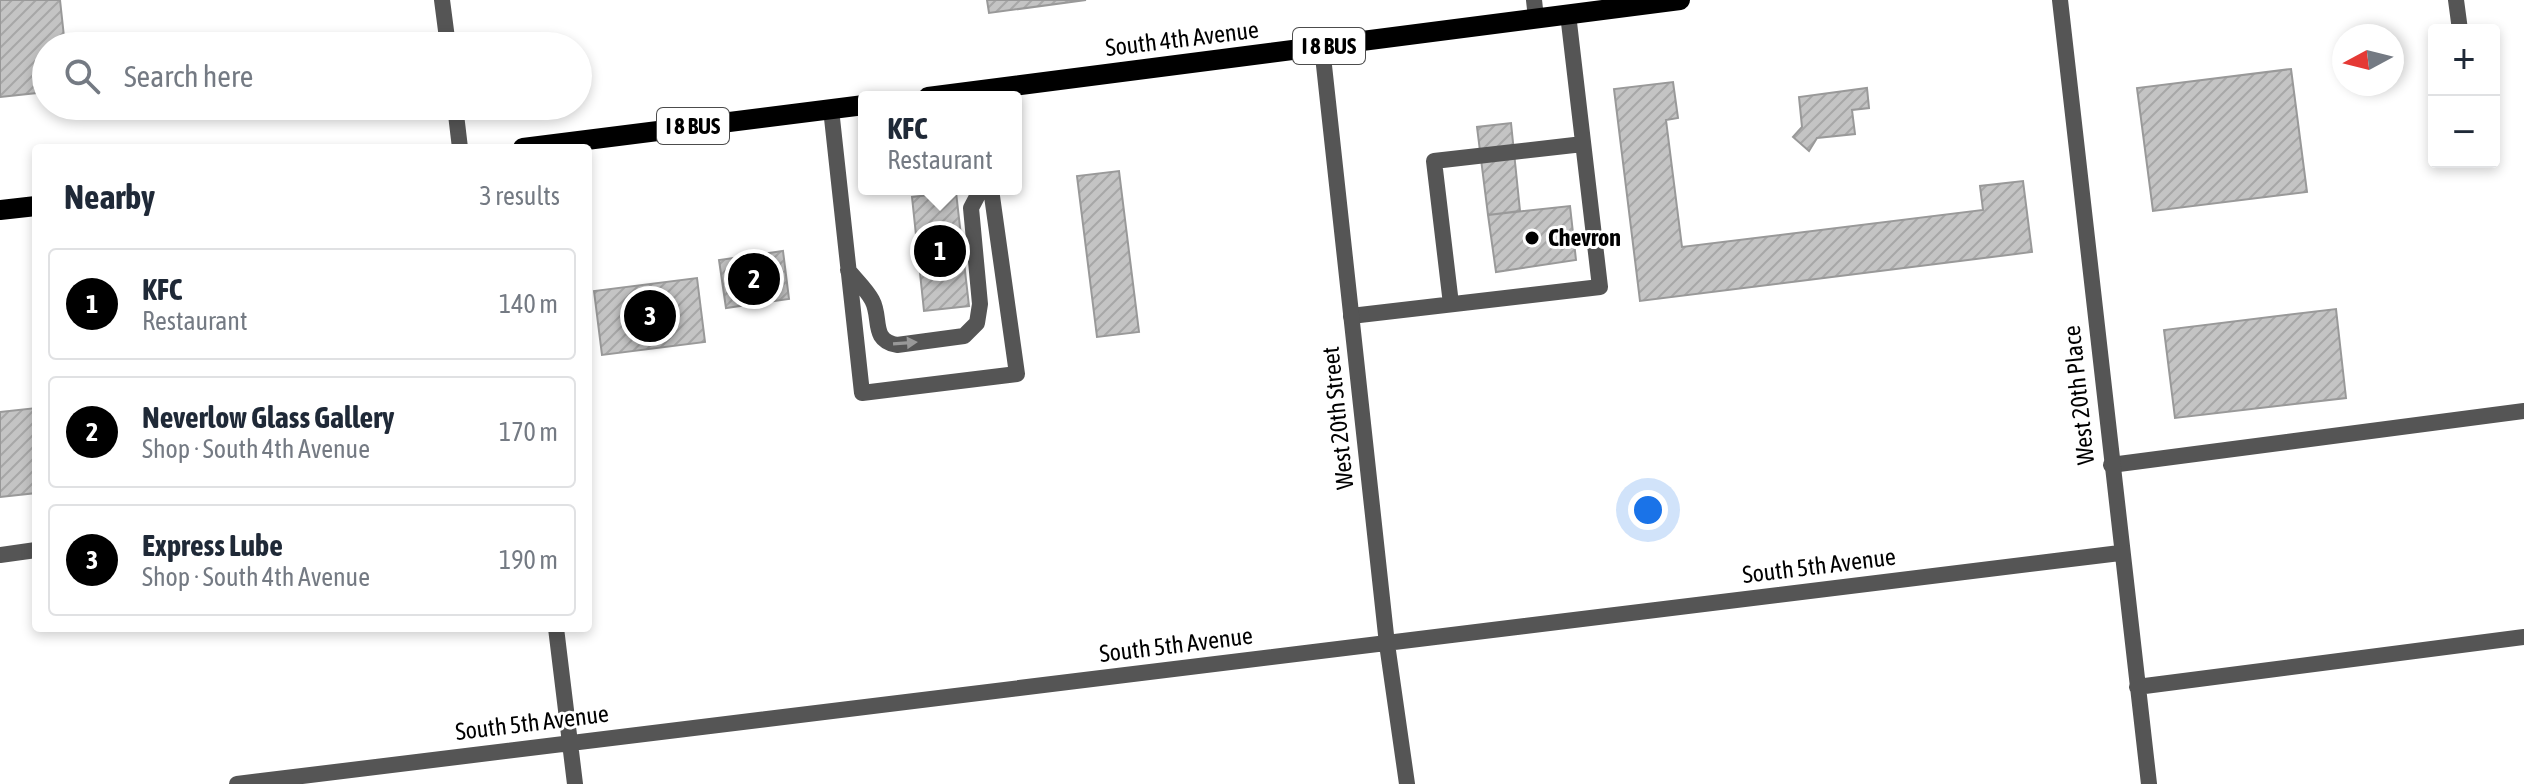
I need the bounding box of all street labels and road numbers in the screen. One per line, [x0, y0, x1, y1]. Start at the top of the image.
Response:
street label: South 4th Avenue [1104, 16, 1260, 61]
road number: I 8 BUS [1293, 28, 1365, 64]
road number: I 8 BUS [657, 108, 729, 144]
street label: West 20th Place [2058, 324, 2099, 466]
street label: West 20th Street [1317, 345, 1358, 491]
street label: South 5th Avenue [1741, 543, 1897, 588]
street label: South 5th Avenue [1098, 622, 1254, 667]
street label: South 5th Avenue [454, 700, 610, 745]

